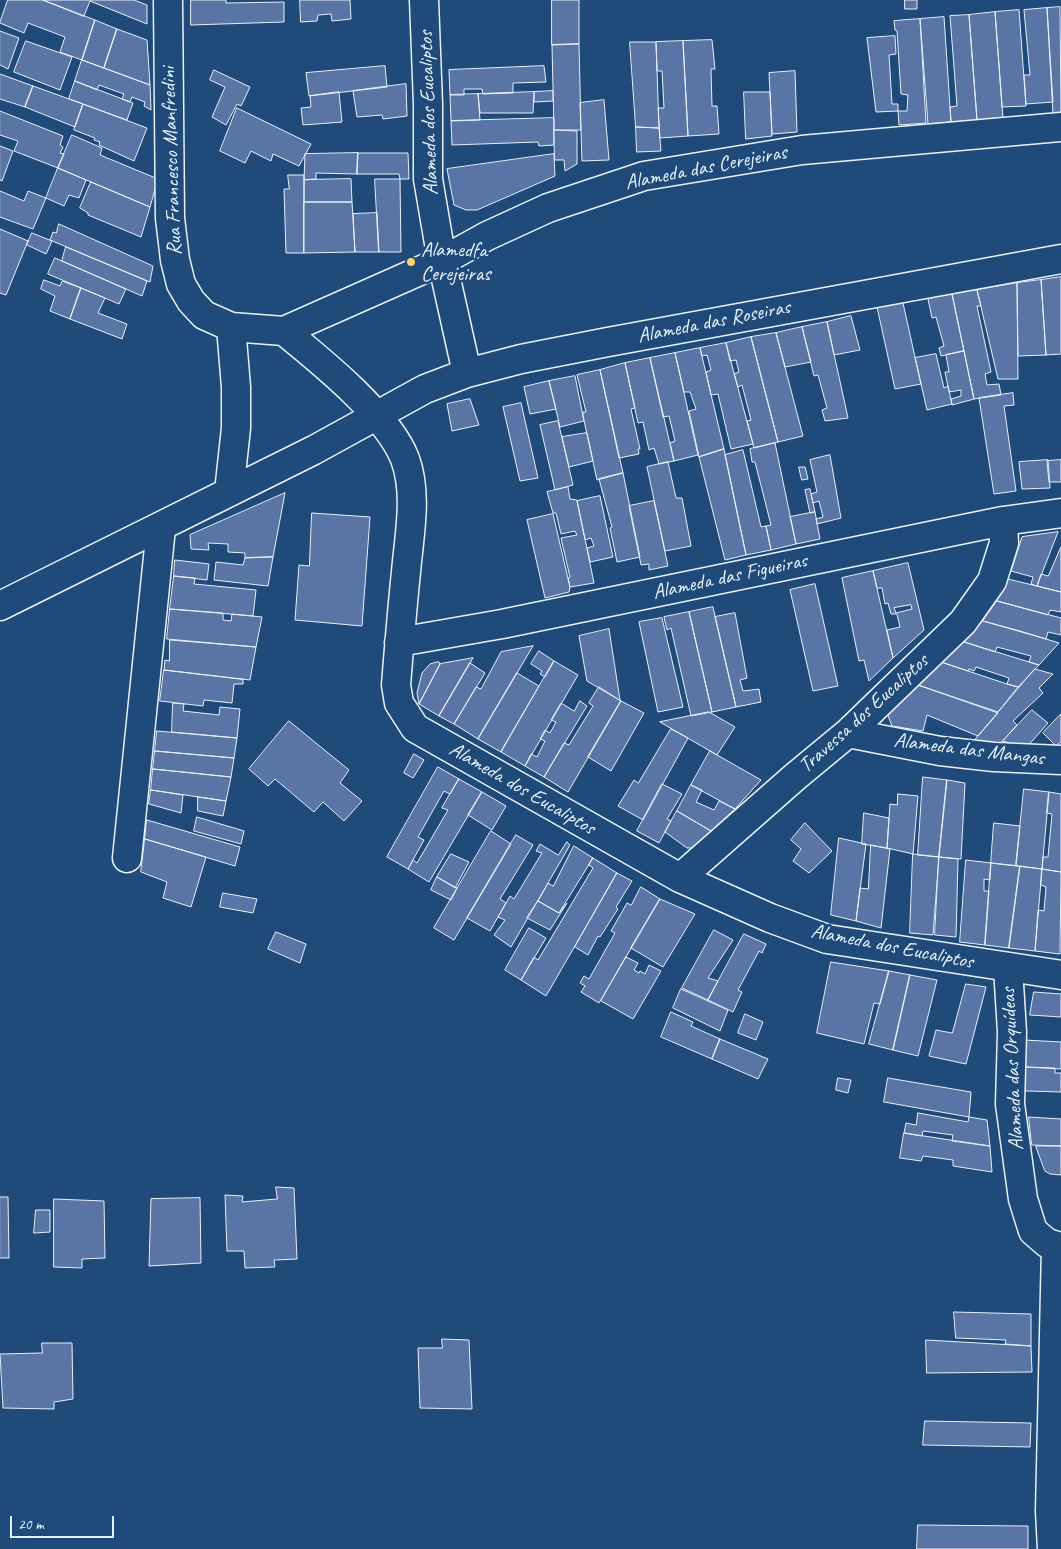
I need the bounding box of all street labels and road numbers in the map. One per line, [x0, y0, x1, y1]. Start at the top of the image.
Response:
street label: Alameda dos Eucaliptos [414, 30, 444, 196]
street label: Rua Francesco Manfredini [156, 66, 188, 256]
street label: Alameda das Cerejeiras [623, 140, 789, 196]
street label: Alameda das Roseiras [636, 295, 792, 349]
street label: Alameda das Figueiras [650, 548, 810, 606]
street label: Travessa dos Eucaliptos [794, 649, 934, 779]
street label: Alameda das Mangas [892, 728, 1046, 772]
street label: Alameda dos Eucaliptos [444, 737, 600, 841]
street label: Alameda dos Eucaliptos [809, 919, 975, 975]
street label: Alameda das Orquídeas [996, 987, 1030, 1151]

